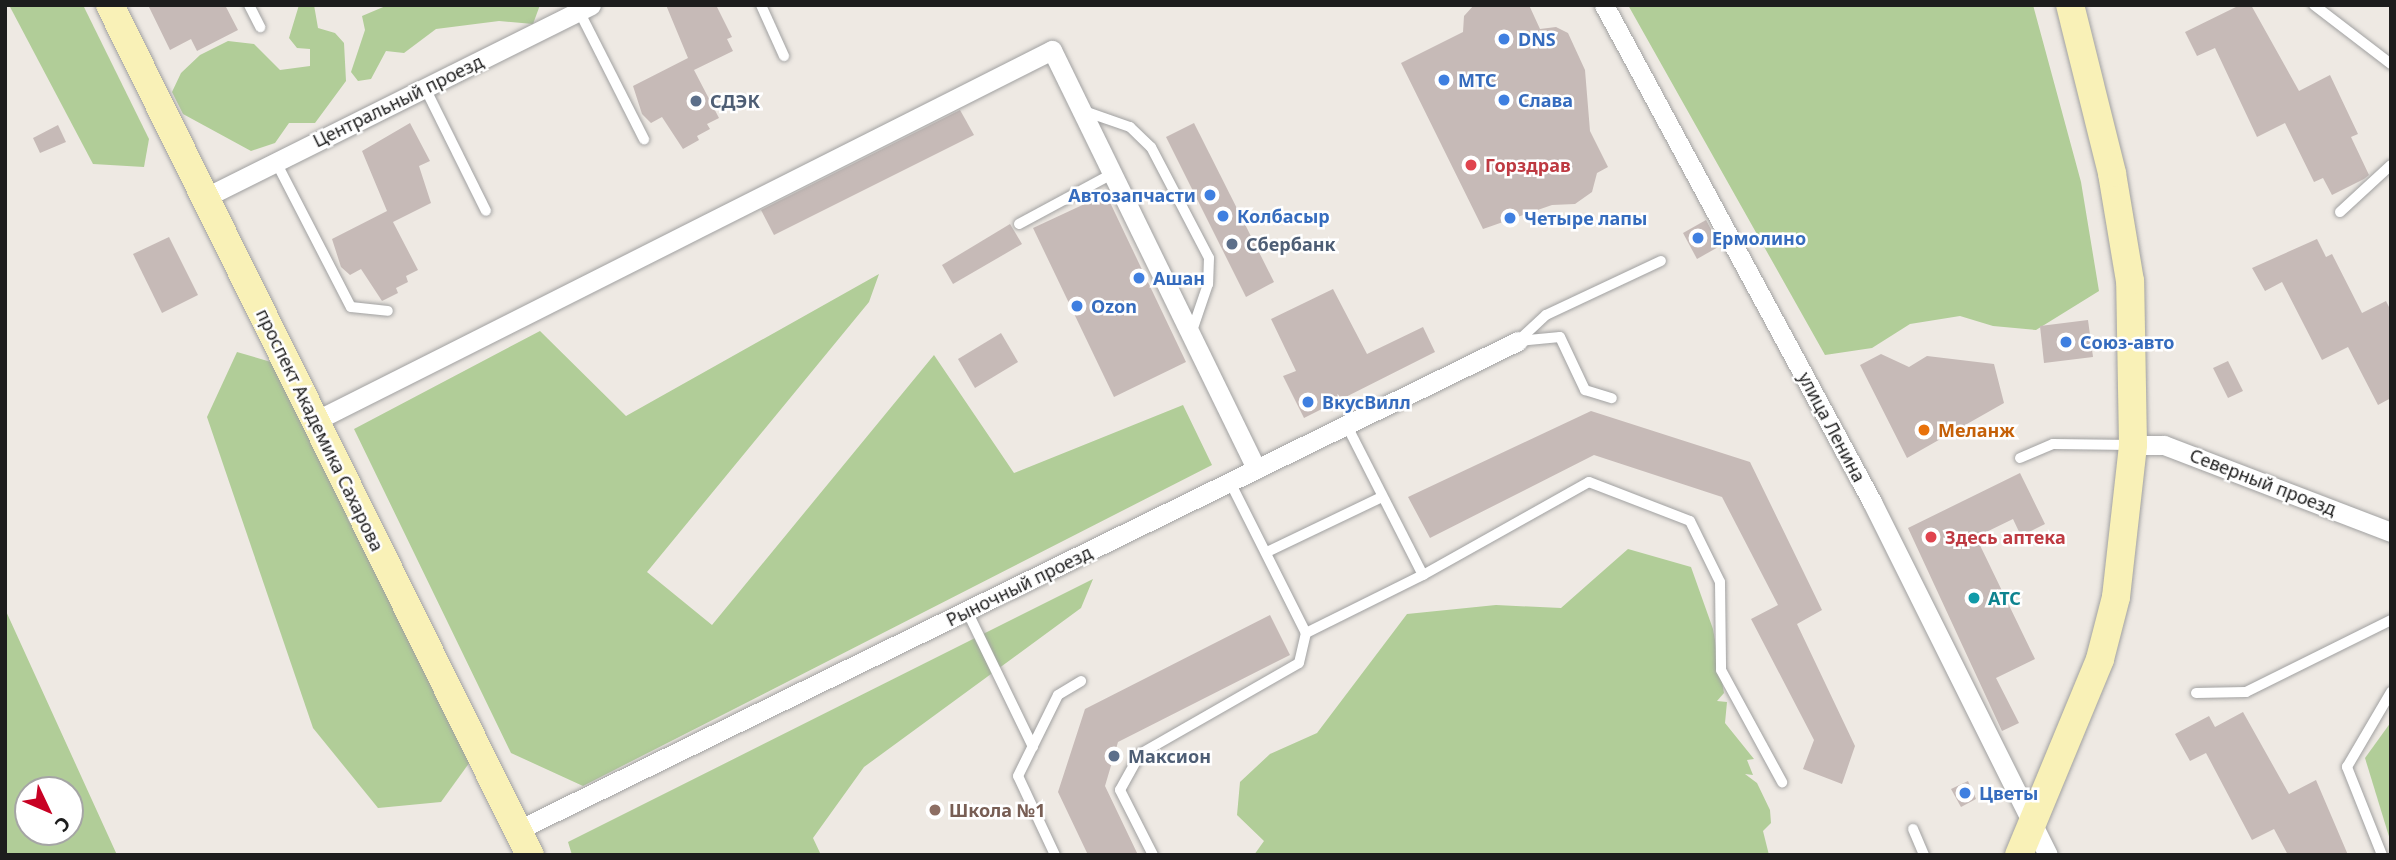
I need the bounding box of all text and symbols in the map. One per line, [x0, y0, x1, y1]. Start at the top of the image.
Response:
place label: DNS [1518, 28, 1556, 50]
marker: DNS [1496, 31, 1512, 47]
street label: Центральный проезд [309, 50, 487, 152]
place label: МТС [1458, 69, 1497, 91]
marker: МТС [1436, 72, 1452, 88]
place label: Слава [1518, 89, 1573, 111]
place label: СДЭК [710, 90, 760, 112]
marker: Слава [1496, 92, 1512, 108]
marker: СДЭК [688, 93, 704, 109]
place label: Горздрав [1485, 154, 1571, 176]
marker: Горздрав [1463, 157, 1479, 173]
place label: Автозапчасти [1068, 184, 1196, 206]
marker: Автозапчасти [1202, 187, 1218, 203]
place label: Колбасыр [1237, 205, 1330, 227]
place label: Четыре лапы [1524, 207, 1647, 229]
marker: Колбасыр [1215, 208, 1231, 224]
marker: Четыре лапы [1502, 210, 1518, 226]
place label: Ермолино [1712, 227, 1806, 249]
marker: Ермолино [1690, 230, 1706, 246]
place label: Сбербанк [1246, 233, 1336, 255]
marker: Сбербанк [1224, 236, 1240, 252]
place label: Ашан [1153, 267, 1205, 289]
marker: Ашан [1131, 270, 1147, 286]
place label: Ozon [1091, 295, 1137, 317]
marker: Ozon [1069, 298, 1085, 314]
street label: проспект Академика Сахарова [252, 305, 388, 555]
place label: Союз-авто [2080, 331, 2174, 353]
marker: Союз-авто [2058, 334, 2074, 350]
street label: улица Ленина [1794, 368, 1870, 486]
place label: ВкусВилл [1322, 391, 1411, 413]
marker: ВкусВилл [1300, 394, 1316, 410]
place label: Меланж [1938, 419, 2015, 441]
marker: Меланж [1916, 422, 1932, 438]
street label: Северный проезд [2187, 444, 2339, 520]
place label: Здесь аптека [1945, 526, 2066, 548]
marker: Здесь аптека [1923, 529, 1939, 545]
street label: Рыночный проезд [943, 541, 1095, 631]
place label: АТС [1988, 587, 2021, 609]
marker: АТС [1966, 590, 1982, 606]
place label: Максион [1128, 745, 1211, 767]
marker: Максион [1106, 748, 1122, 764]
north arrow [14, 776, 84, 846]
place label: Цветы [1979, 782, 2038, 804]
marker: Цветы [1957, 785, 1973, 801]
place label: Школа №1 [949, 799, 1046, 821]
marker: Школа №1 [927, 802, 943, 818]
text: С [49, 811, 76, 838]

